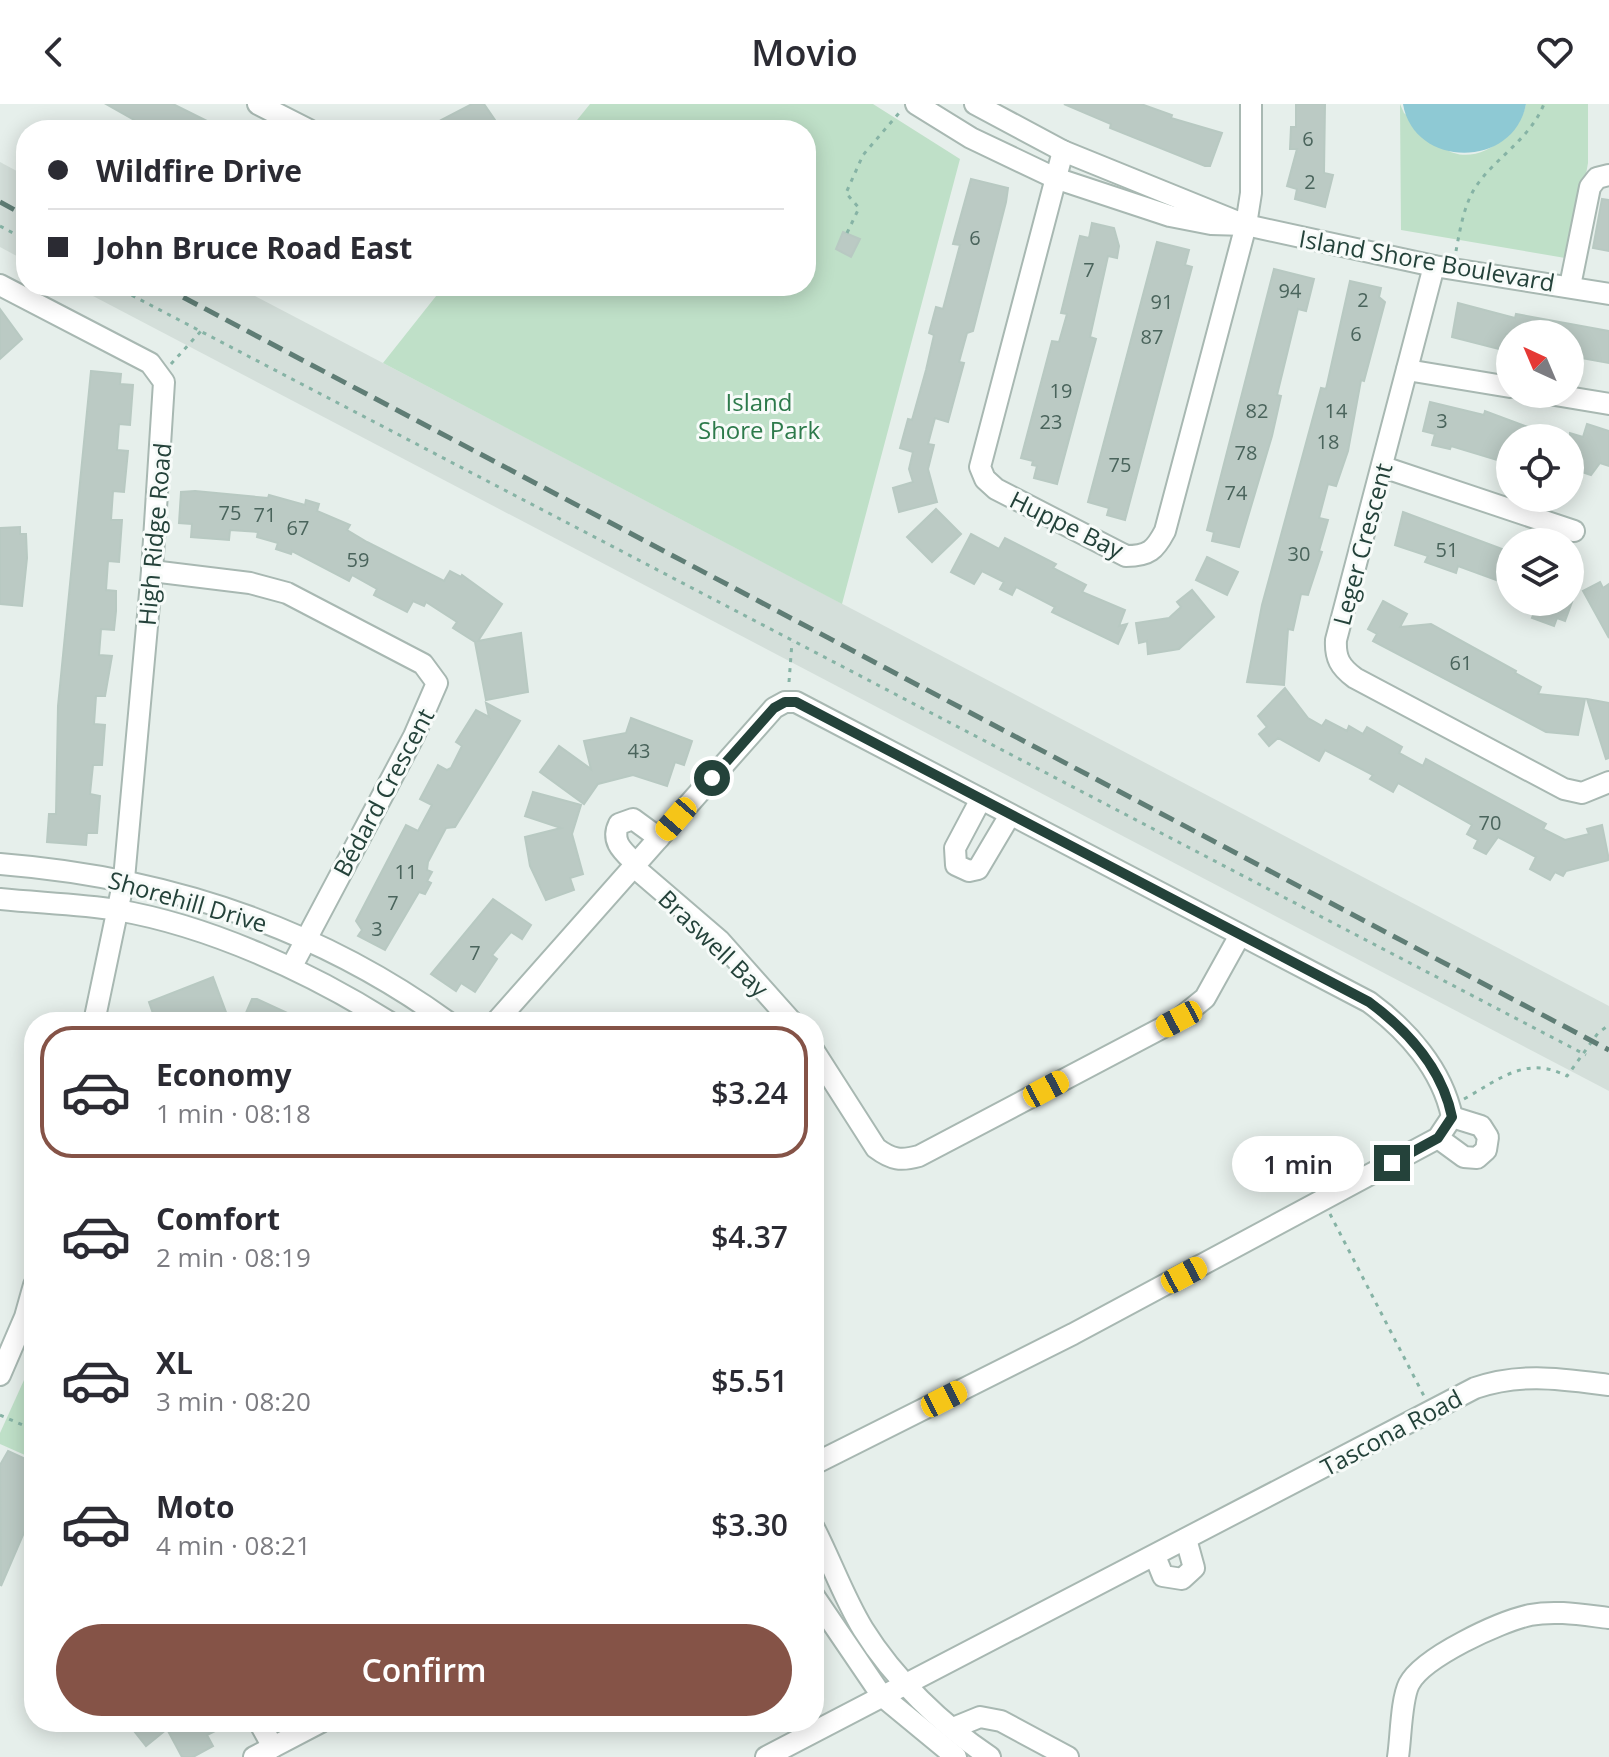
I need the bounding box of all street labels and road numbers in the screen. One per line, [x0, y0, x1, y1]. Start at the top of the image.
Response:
street label: Island Shore Boulevard [1297, 221, 1557, 299]
street label: High Ridge Road [130, 441, 178, 627]
street label: Leger Crescent [1324, 459, 1400, 629]
street label: Huppe Bay [1005, 482, 1130, 566]
street label: Bédard Crescent [325, 702, 441, 882]
street label: Shorehill Drive [105, 863, 271, 939]
street label: Braswell Bay [652, 882, 777, 1005]
street label: Tascona Road [1315, 1381, 1467, 1483]

